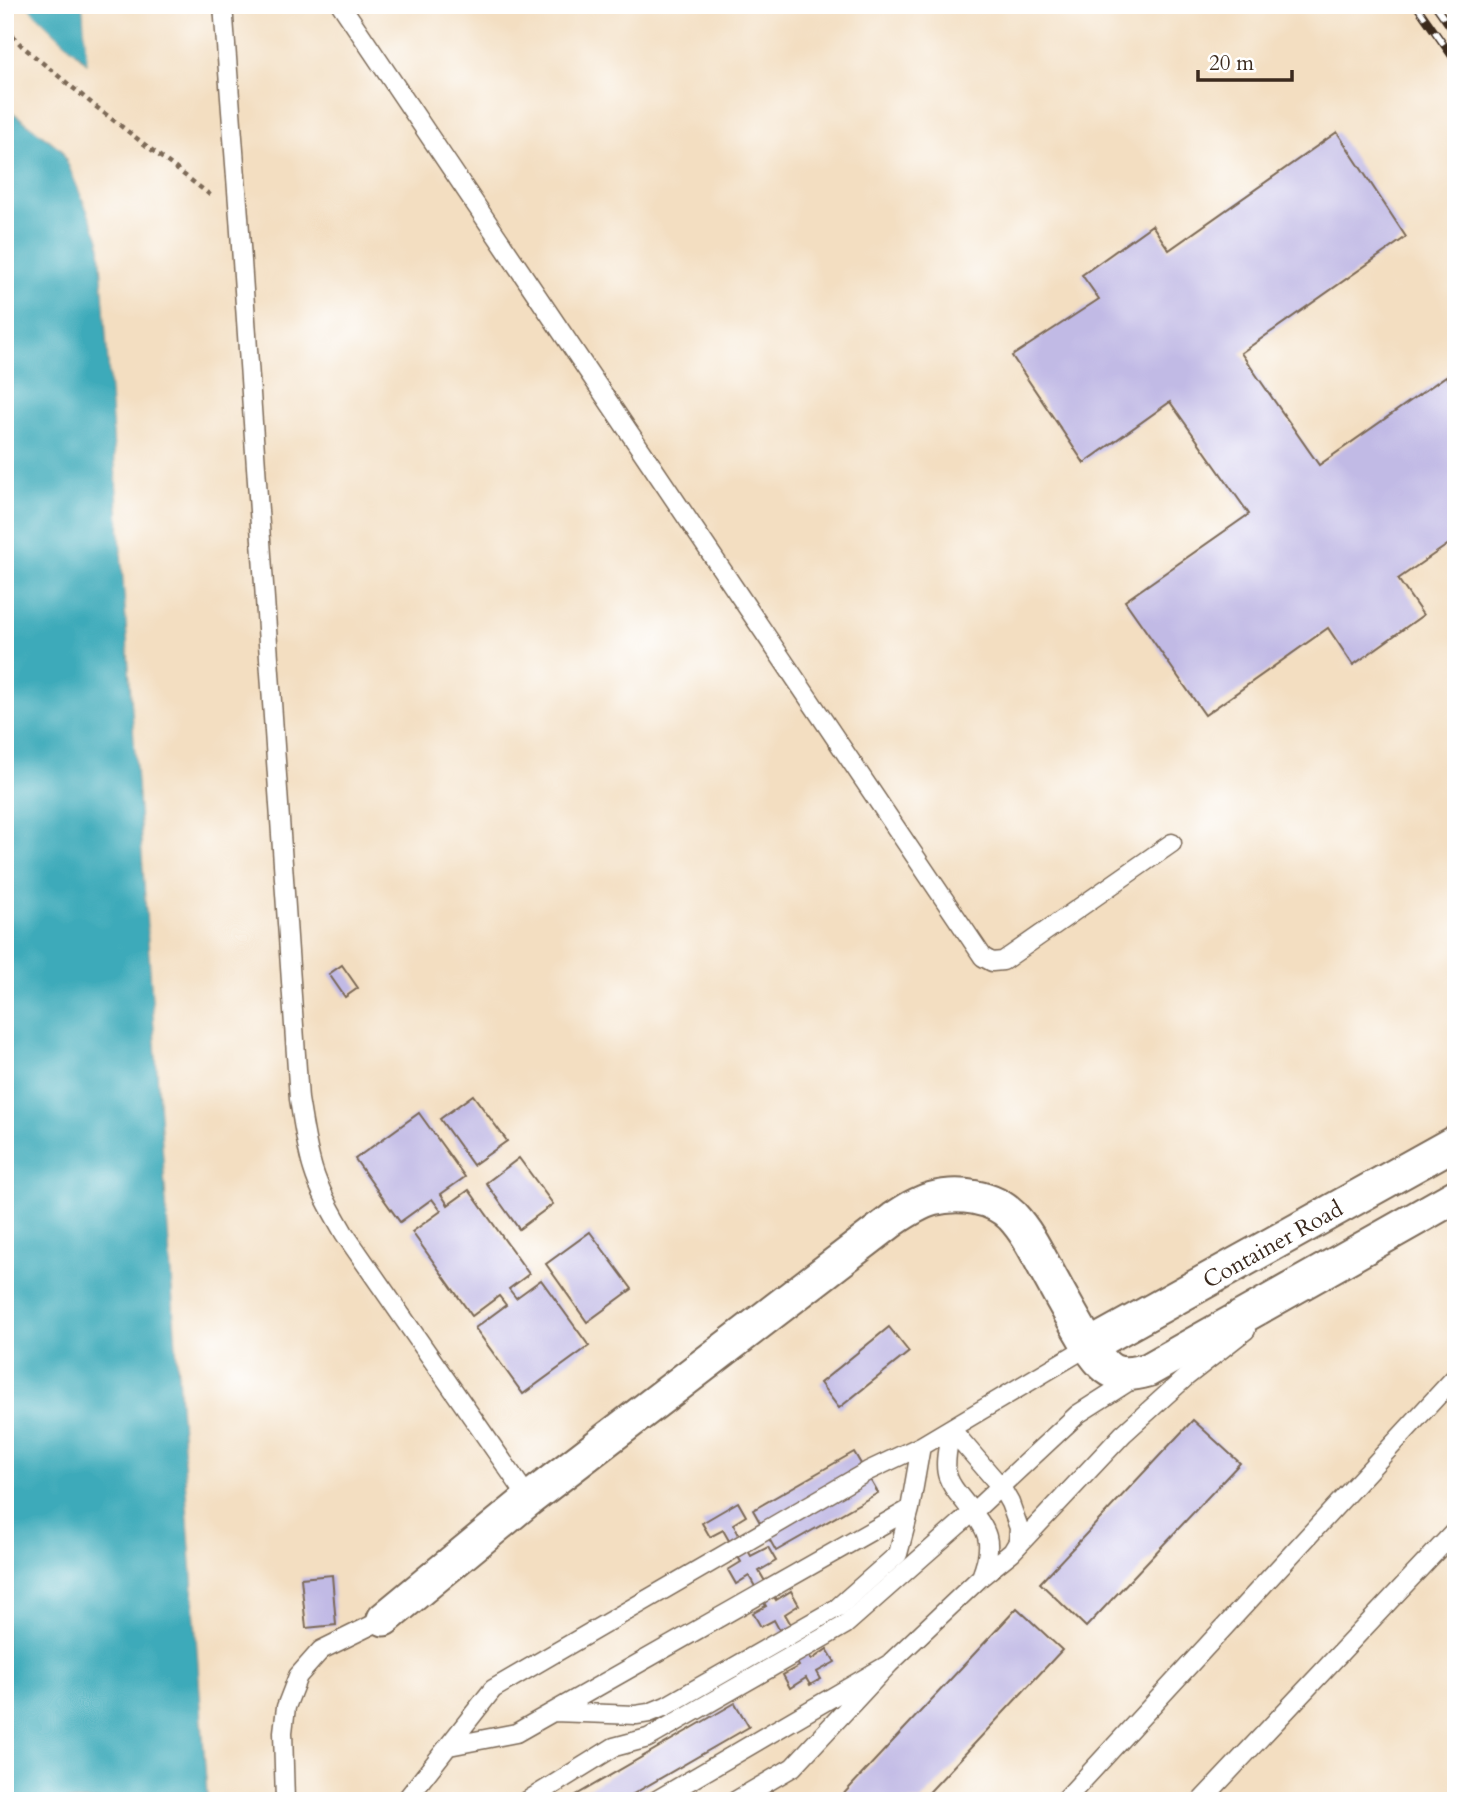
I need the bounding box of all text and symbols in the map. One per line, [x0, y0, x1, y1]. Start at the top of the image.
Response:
scale bar [1198, 38, 1293, 82]
text: 20 m [1209, 49, 1254, 78]
street label: Container Road [1197, 1192, 1349, 1295]

